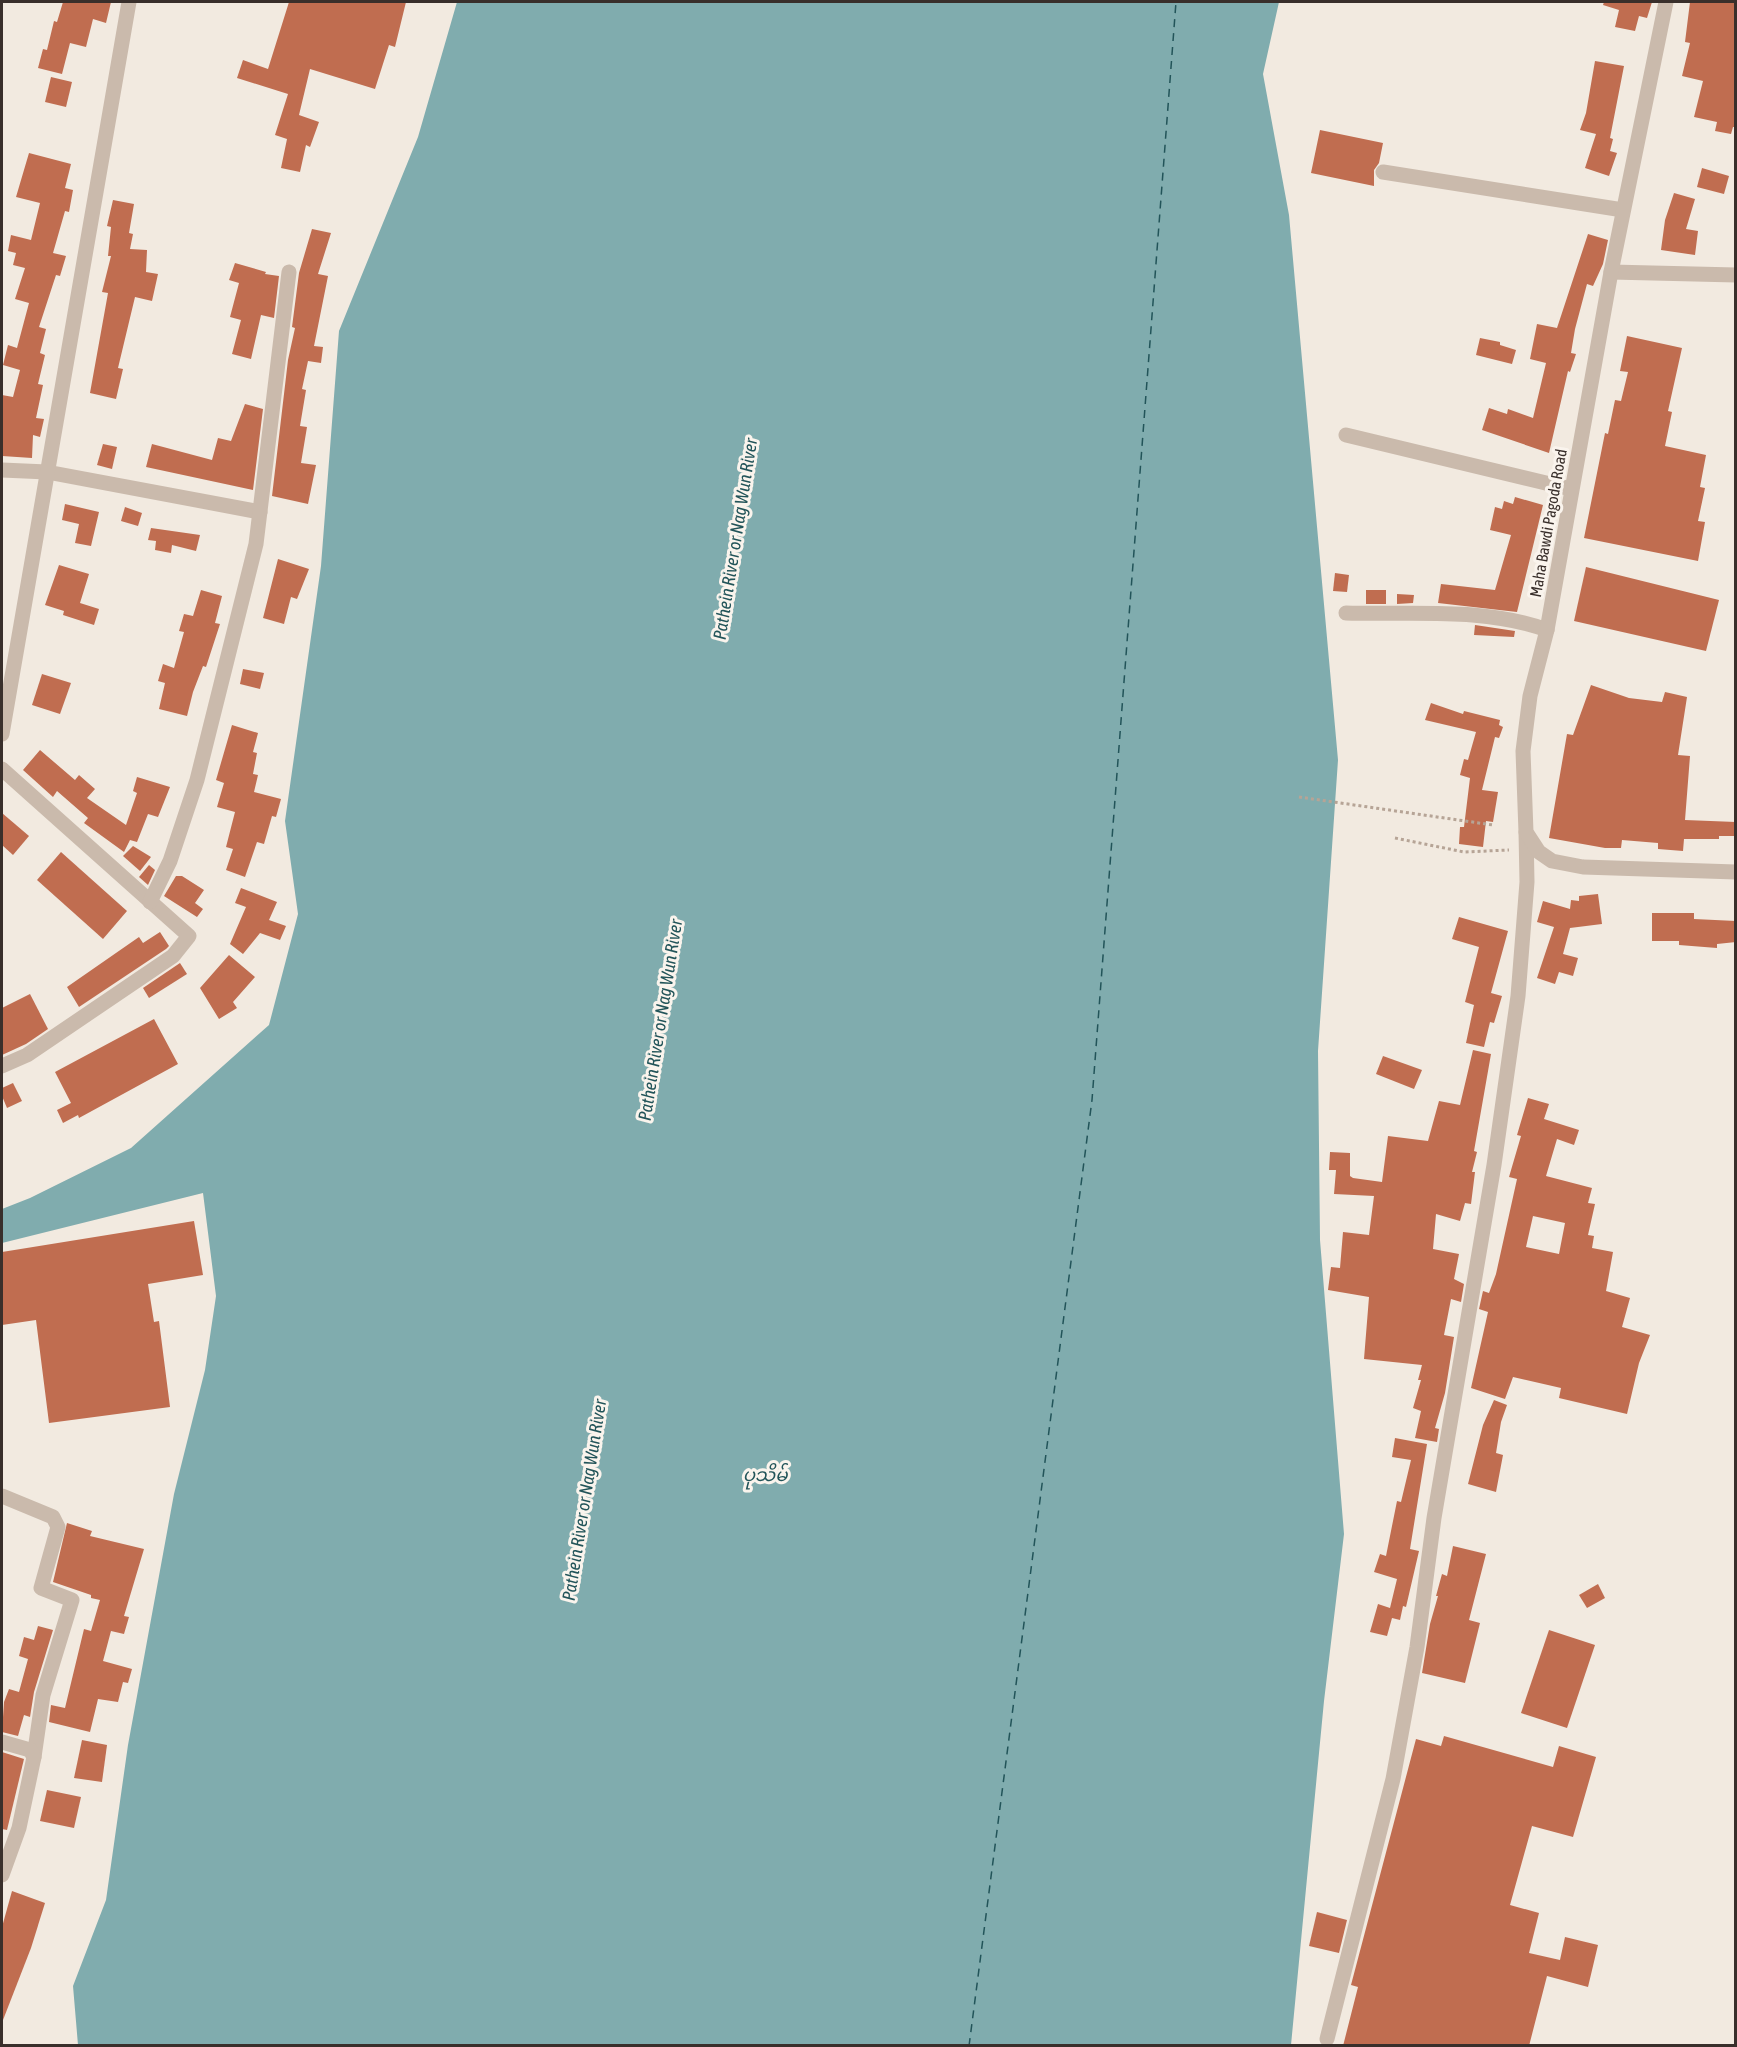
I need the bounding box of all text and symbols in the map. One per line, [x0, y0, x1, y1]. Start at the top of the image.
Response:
water label: Pathein River or Nag Wun River [709, 436, 761, 641]
street label: Maha Bawdi Pagoda Road [1526, 447, 1571, 599]
water label: Pathein River or Nag Wun River [634, 917, 686, 1122]
water label: Pathein River or Nag Wun River [558, 1397, 610, 1602]
water label: ပုသိမ် [743, 1462, 789, 1490]

